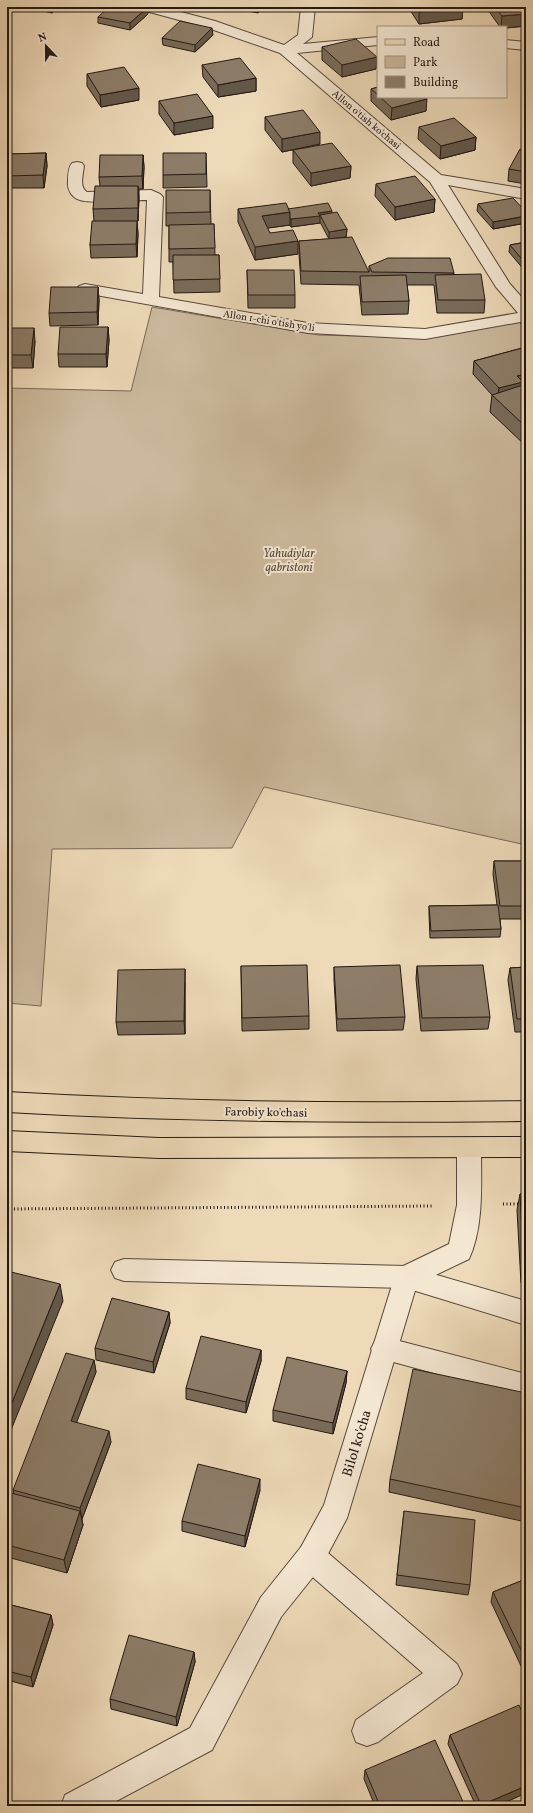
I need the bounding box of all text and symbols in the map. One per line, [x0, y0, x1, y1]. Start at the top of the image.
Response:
north arrow [26, 26, 66, 66]
legend [377, 26, 507, 98]
text: N [36, 30, 49, 47]
text: Road [413, 35, 440, 51]
text: Park [413, 55, 438, 71]
text: Building [413, 75, 458, 91]
street label: Allon o'tish ko'chasi [329, 87, 404, 153]
street label: Allon 1-chi o'tish yo'li [222, 307, 316, 335]
park label: Yahudiylar qabristoni [263, 546, 315, 576]
street label: Farobiy ko'chasi [224, 1104, 308, 1122]
street label: Bilol ko'cha [338, 1408, 377, 1479]

